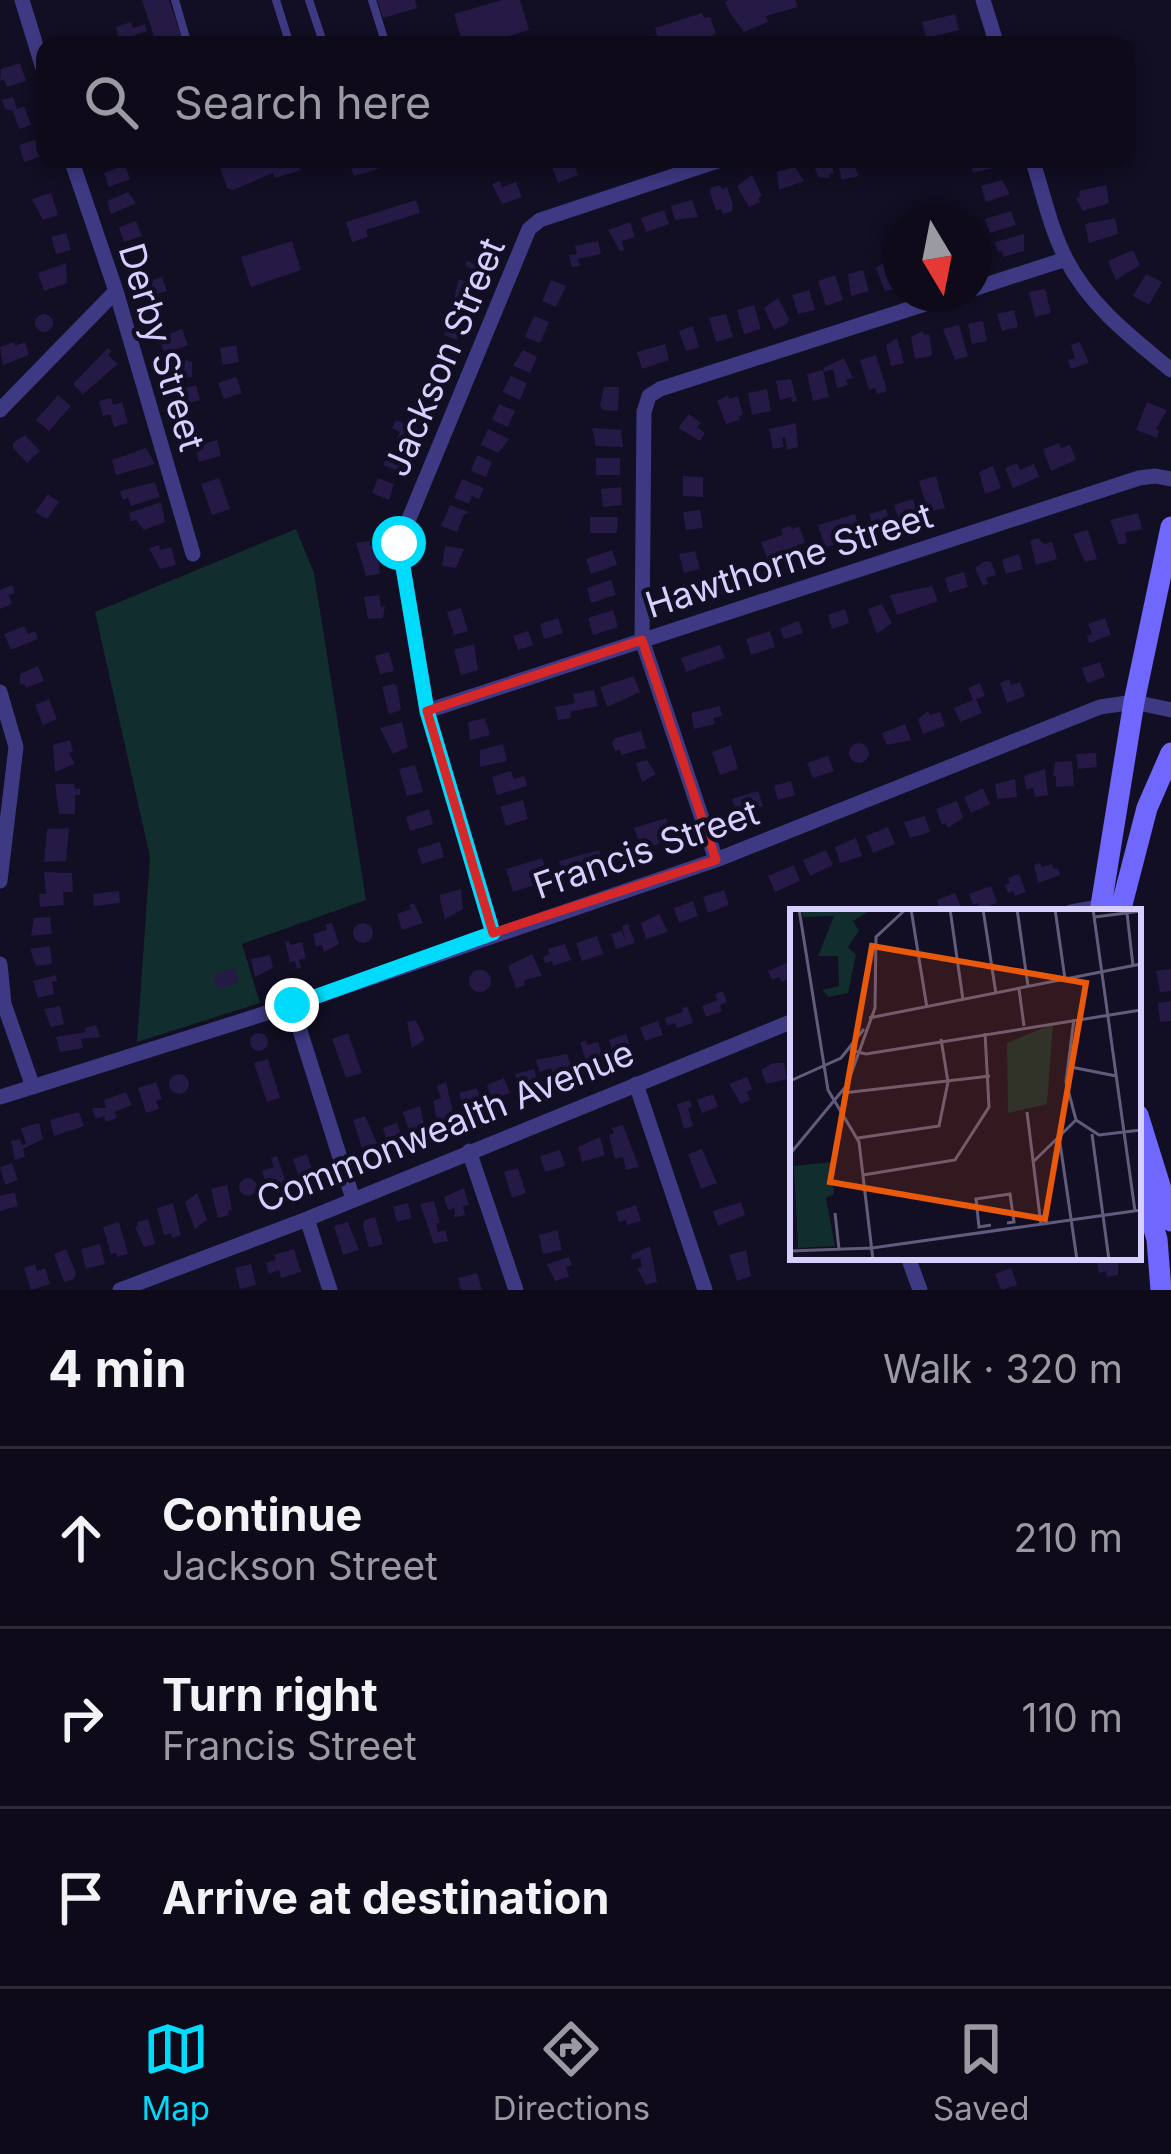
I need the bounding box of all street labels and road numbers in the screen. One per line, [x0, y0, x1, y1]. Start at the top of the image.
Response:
street label: Jackson Street [374, 231, 514, 483]
street label: Derby Street [110, 238, 214, 456]
street label: Hawthorne Street [640, 493, 938, 627]
street label: Francis Street [528, 790, 765, 908]
street label: Commonwealth Avenue [250, 1030, 640, 1222]

